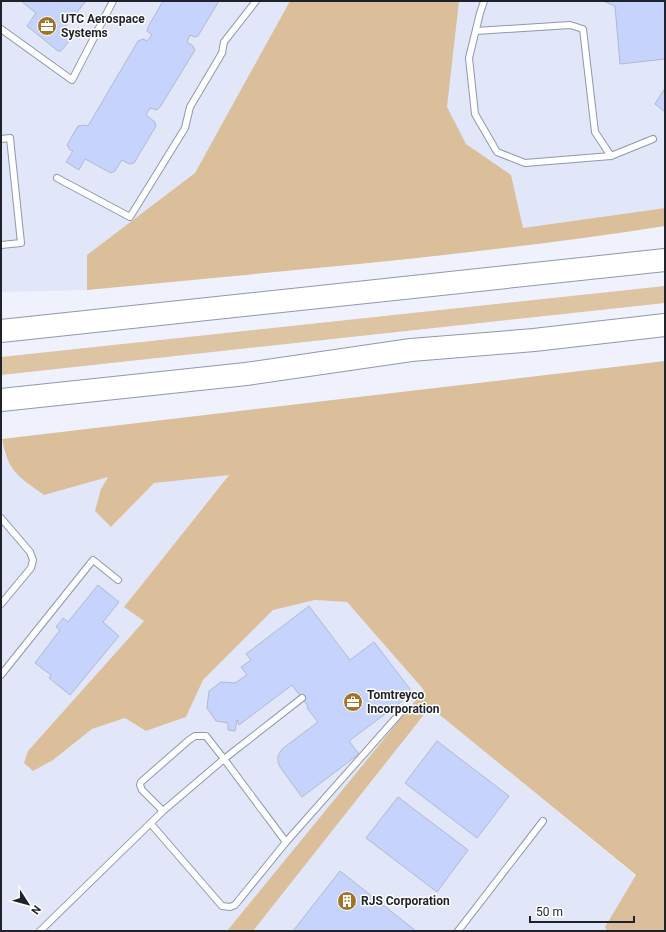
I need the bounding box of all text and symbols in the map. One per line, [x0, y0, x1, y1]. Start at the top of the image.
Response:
place label: UTC Aerospace Systems [61, 12, 145, 40]
office icon: UTC Aerospace Systems [36, 15, 58, 37]
place label: Tomtreyco Incorporation [367, 688, 440, 716]
office icon: Tomtreyco Incorporation [342, 691, 364, 713]
north arrow [8, 884, 48, 924]
building icon: RJS Corporation [336, 890, 358, 912]
place label: RJS Corporation [361, 894, 450, 908]
scale bar [530, 898, 634, 924]
text: N [28, 903, 43, 917]
text: 50 m [536, 905, 563, 919]

